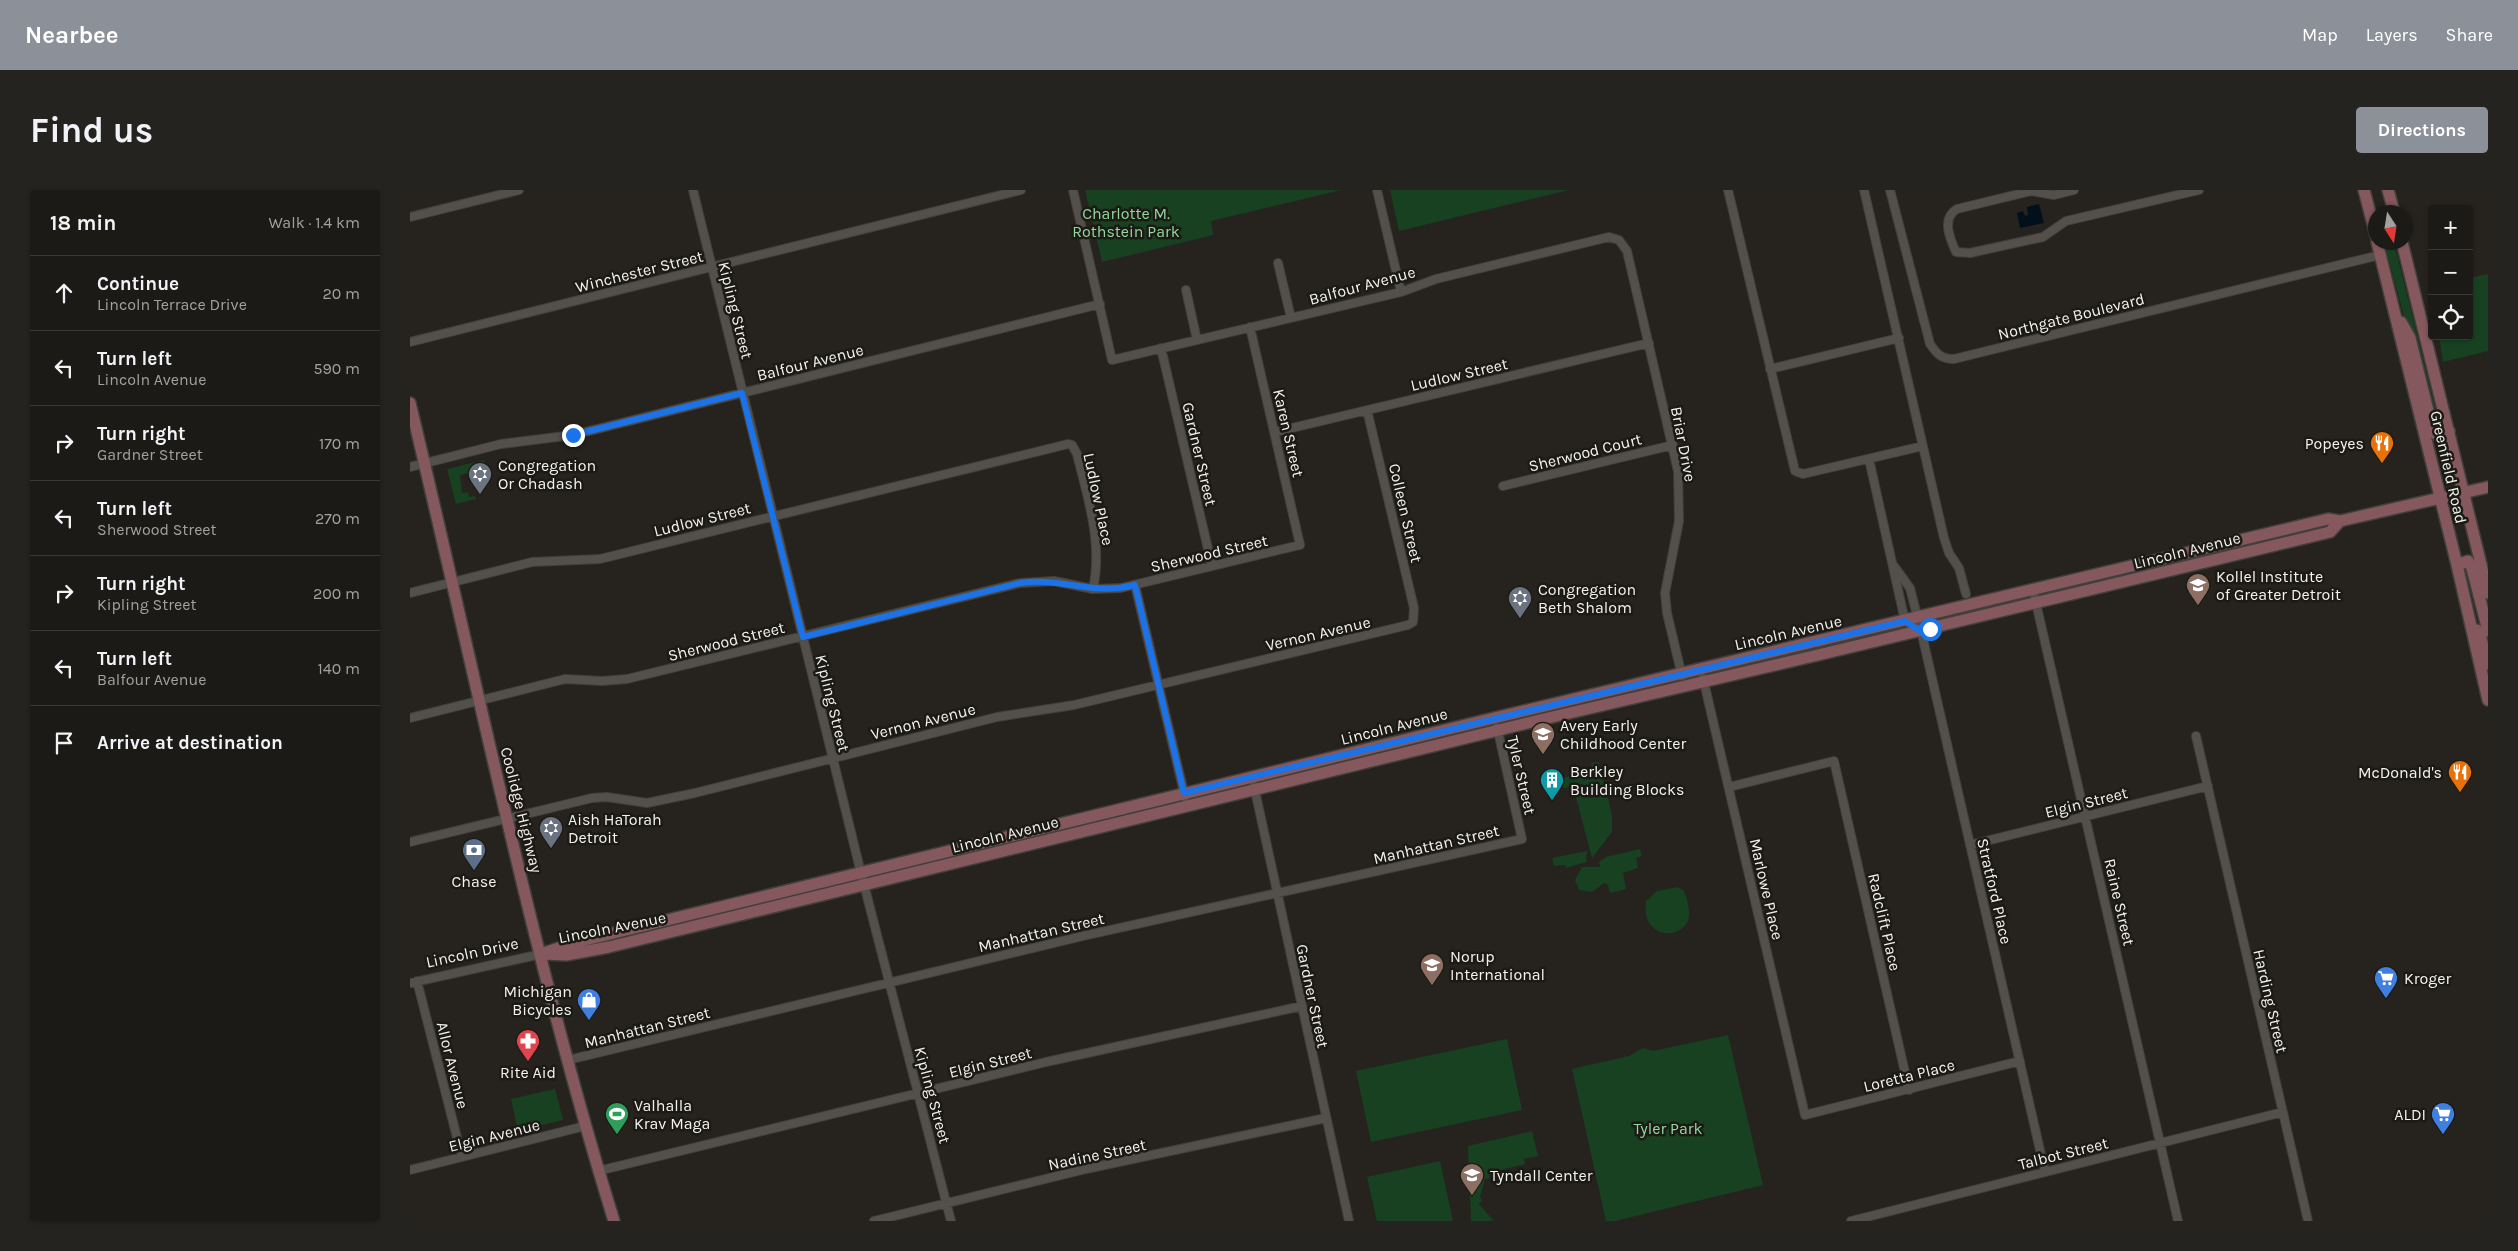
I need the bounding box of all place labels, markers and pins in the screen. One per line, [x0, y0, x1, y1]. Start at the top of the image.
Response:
restaurant icon: Popeyes [2369, 430, 2395, 464]
place label: Popeyes [2305, 434, 2364, 453]
place label: Congregation Or Chadash [498, 456, 596, 493]
synagogue icon: Congregation Or Chadash [467, 461, 493, 495]
place label: Kollel Institute of Greater Detroit [2216, 567, 2341, 604]
school or university icon: Kollel Institute of Greater Detroit [2185, 572, 2211, 606]
place label: Congregation Beth Shalom [1538, 580, 1636, 617]
synagogue icon: Congregation Beth Shalom [1507, 585, 1533, 619]
place label: Avery Early Childhood Center [1560, 716, 1687, 753]
school or university icon: Avery Early Childhood Center [1530, 721, 1556, 755]
restaurant icon: McDonald's [2447, 759, 2473, 793]
place label: Berkley Building Blocks [1570, 762, 1684, 799]
place label: McDonald's [2358, 763, 2442, 782]
building icon: Berkley Building Blocks [1539, 767, 1565, 801]
place label: Aish HaTorah Detroit [568, 810, 662, 847]
synagogue icon: Aish HaTorah Detroit [538, 815, 564, 849]
bank icon: Chase [461, 837, 487, 871]
place label: Chase [452, 872, 496, 891]
place label: Norup International [1450, 947, 1545, 984]
school or university icon: Norup International [1419, 952, 1445, 986]
supermarket icon: Kroger [2373, 965, 2399, 999]
place label: Kroger [2404, 969, 2451, 988]
place label: Michigan Bicycles [504, 982, 572, 1019]
shop icon: Michigan Bicycles [576, 987, 602, 1021]
pharmacy icon: Rite Aid [515, 1028, 541, 1062]
place label: Rite Aid [500, 1063, 556, 1082]
place label: Valhalla Krav Maga [634, 1096, 710, 1133]
sports icon: Valhalla Krav Maga [604, 1101, 630, 1135]
supermarket icon: ALDI [2430, 1101, 2456, 1135]
place label: ALDI [2394, 1105, 2426, 1124]
school or university icon: Tyndall Center [1459, 1162, 1485, 1196]
place label: Tyndall Center [1490, 1166, 1593, 1185]

